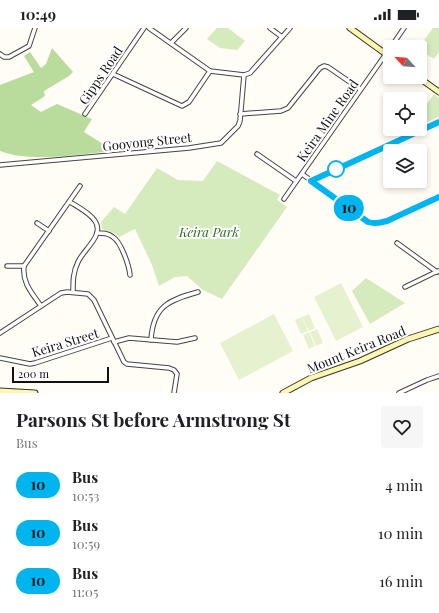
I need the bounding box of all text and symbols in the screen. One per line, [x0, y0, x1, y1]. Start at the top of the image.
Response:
text: 10:49 [20, 4, 56, 24]
north arrow [383, 40, 427, 84]
map controls [383, 40, 427, 188]
street label: Gipps Road [74, 42, 126, 107]
street label: Keira Mine Road [292, 75, 362, 164]
button: locate [383, 92, 427, 136]
street label: Gooyong Street [102, 128, 193, 154]
button: layers [383, 144, 427, 188]
unlabelled marker [327, 160, 345, 178]
line badge: 10 [331, 195, 367, 221]
text: 10 [342, 198, 356, 217]
park label: Keira Park [178, 223, 239, 240]
street label: Mount Keira Road [304, 321, 408, 377]
street label: Keira Street [29, 324, 101, 360]
scale bar [12, 365, 109, 384]
text: 200 m [18, 366, 49, 381]
text: Parsons St before Armstrong St [16, 406, 291, 432]
button: heart [381, 406, 423, 448]
text: Bus [16, 434, 37, 451]
text: Bus [72, 467, 98, 487]
text: 10 [31, 475, 45, 494]
text: 4 min [385, 475, 423, 495]
text: 10:53 [72, 487, 99, 504]
text: Bus [72, 515, 98, 535]
text: 10 [31, 523, 45, 542]
text: 10 min [378, 523, 423, 543]
text: 10:59 [72, 535, 100, 552]
text: Bus [72, 563, 98, 583]
text: 10 [31, 571, 45, 590]
text: 16 min [379, 571, 423, 591]
text: 11:05 [72, 583, 98, 600]

